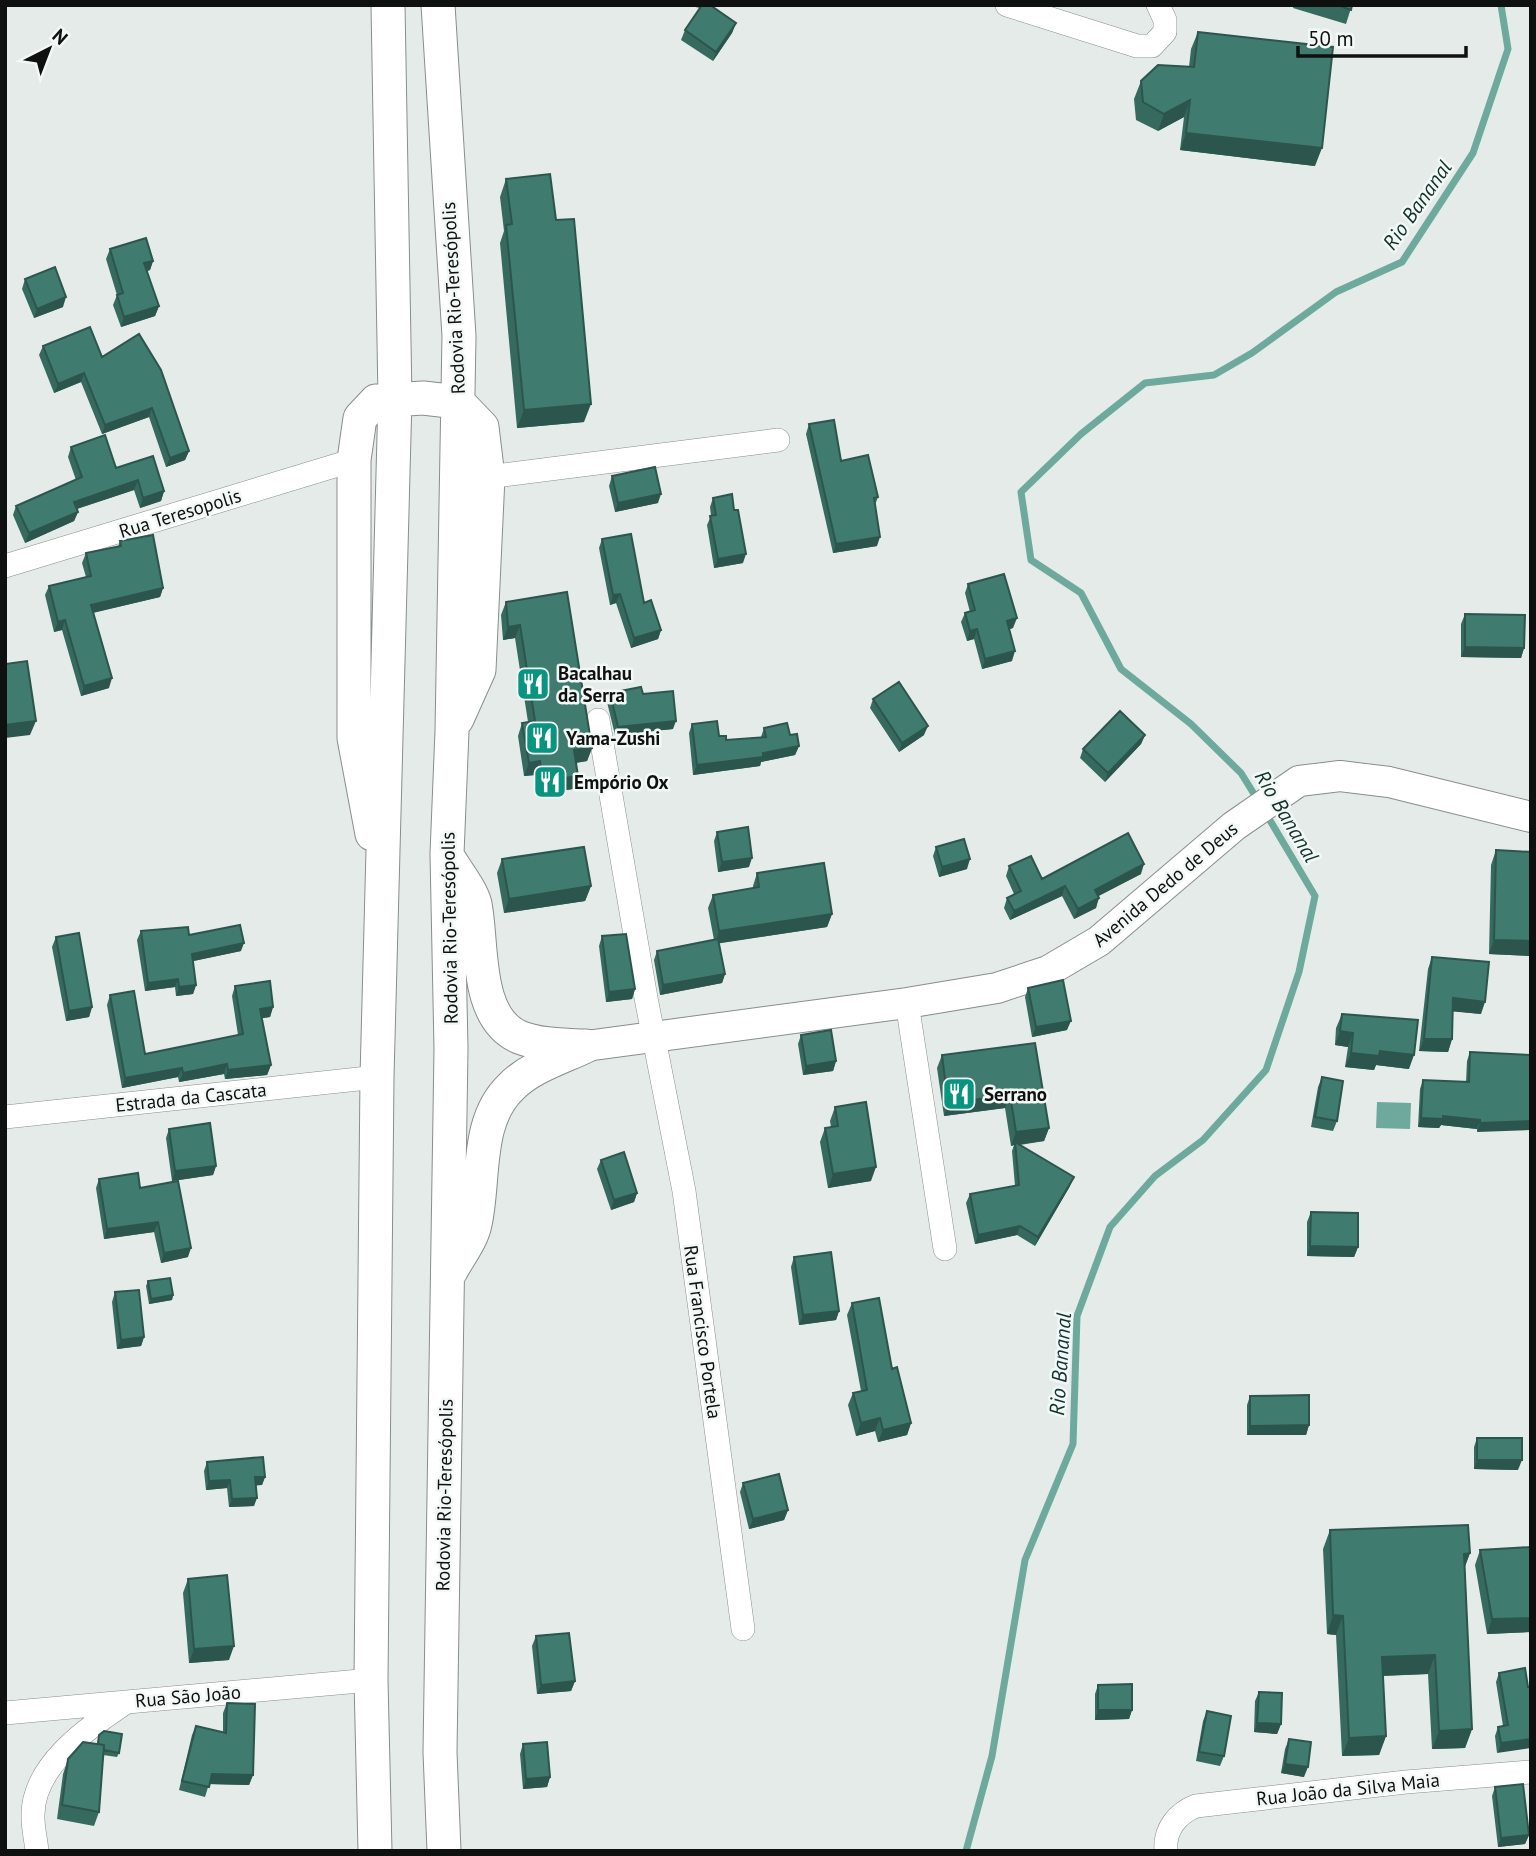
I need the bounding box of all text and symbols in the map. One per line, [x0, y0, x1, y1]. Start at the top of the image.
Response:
north arrow [14, 14, 84, 84]
scale bar [1298, 14, 1466, 58]
text: N [48, 23, 73, 49]
text: 50 m [1308, 25, 1354, 52]
water label: Rio Bananal [1376, 155, 1458, 255]
street label: Rodovia Rio-Teresópolis [436, 201, 470, 395]
street label: Rua Teresopolis [116, 483, 244, 543]
place label: Bacalhau da Serra [558, 661, 632, 707]
restaurant icon: Bacalhau da Serra [514, 665, 552, 703]
restaurant icon: Yama-Zushi [523, 719, 561, 757]
place label: Yama-Zushi [565, 726, 660, 750]
restaurant icon: Empório Ox [531, 763, 569, 801]
water label: Rio Bananal [1249, 765, 1325, 867]
place label: Empório Ox [574, 770, 668, 794]
street label: Avenida Dedo de Deus [1088, 816, 1242, 952]
street label: Rodovia Rio-Teresópolis [435, 832, 463, 1024]
restaurant icon: Serrano [940, 1075, 978, 1113]
street label: Estrada da Cascata [114, 1077, 268, 1117]
place label: Serrano [984, 1082, 1047, 1106]
street label: Rua Francisco Portela [679, 1244, 727, 1420]
water label: Rio Bananal [1043, 1311, 1077, 1416]
street label: Rodovia Rio-Teresópolis [430, 1399, 458, 1591]
street label: Rua São João [134, 1679, 242, 1713]
street label: Rua João da Silva Maia [1255, 1767, 1441, 1811]

